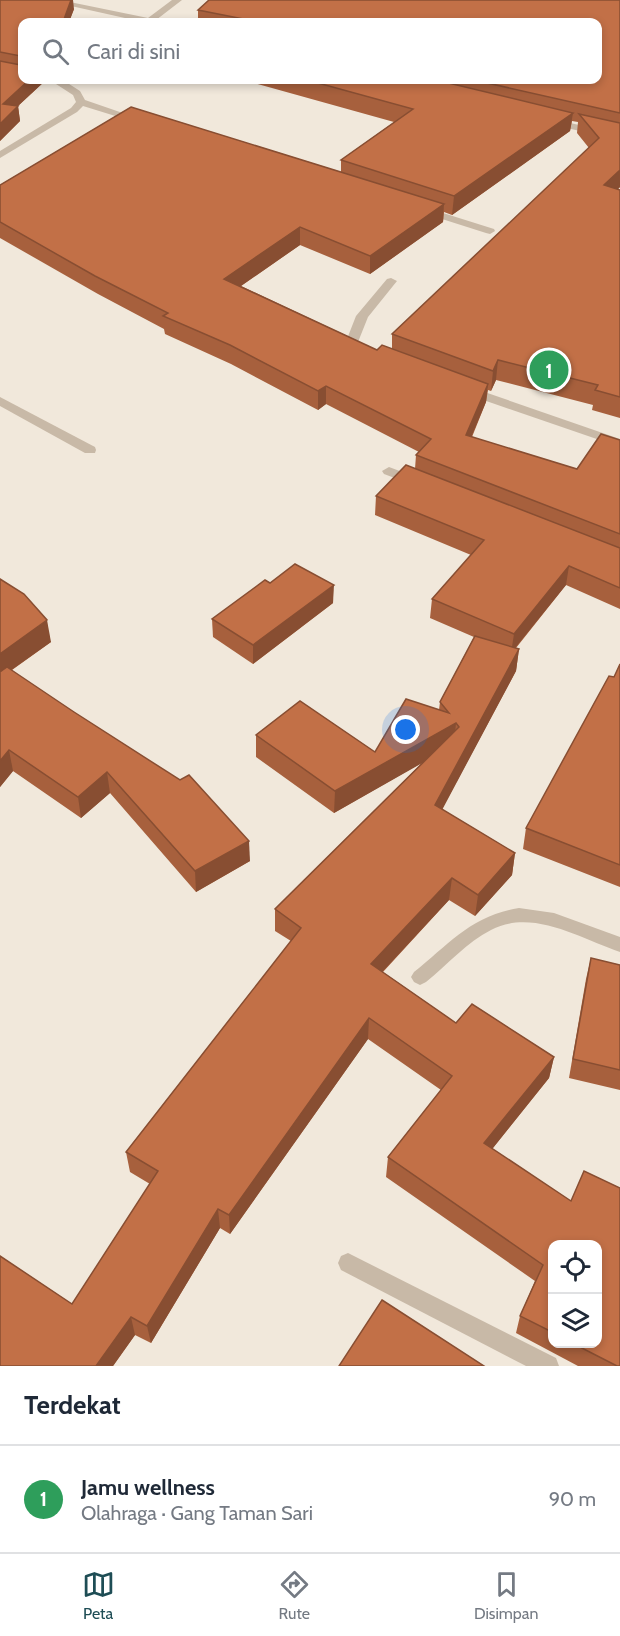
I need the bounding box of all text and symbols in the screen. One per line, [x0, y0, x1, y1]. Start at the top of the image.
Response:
search box [18, 18, 602, 84]
icon: search [39, 35, 72, 68]
text: Cari di sini [87, 38, 180, 65]
pin: 1 [530, 348, 568, 392]
your location [391, 715, 420, 744]
map controls [548, 1240, 602, 1348]
button: locate [548, 1240, 602, 1294]
button: layers [548, 1294, 602, 1348]
text: Terdekat [24, 1389, 121, 1421]
text: Jamu wellness [81, 1474, 215, 1501]
text: 1 [40, 1487, 47, 1511]
text: 90 m [549, 1487, 596, 1511]
text: Olahraga · Gang Taman Sari [81, 1501, 313, 1525]
tab: Peta [82, 1568, 115, 1623]
tab: Rute [278, 1568, 311, 1623]
tab: Disimpan [474, 1568, 538, 1623]

